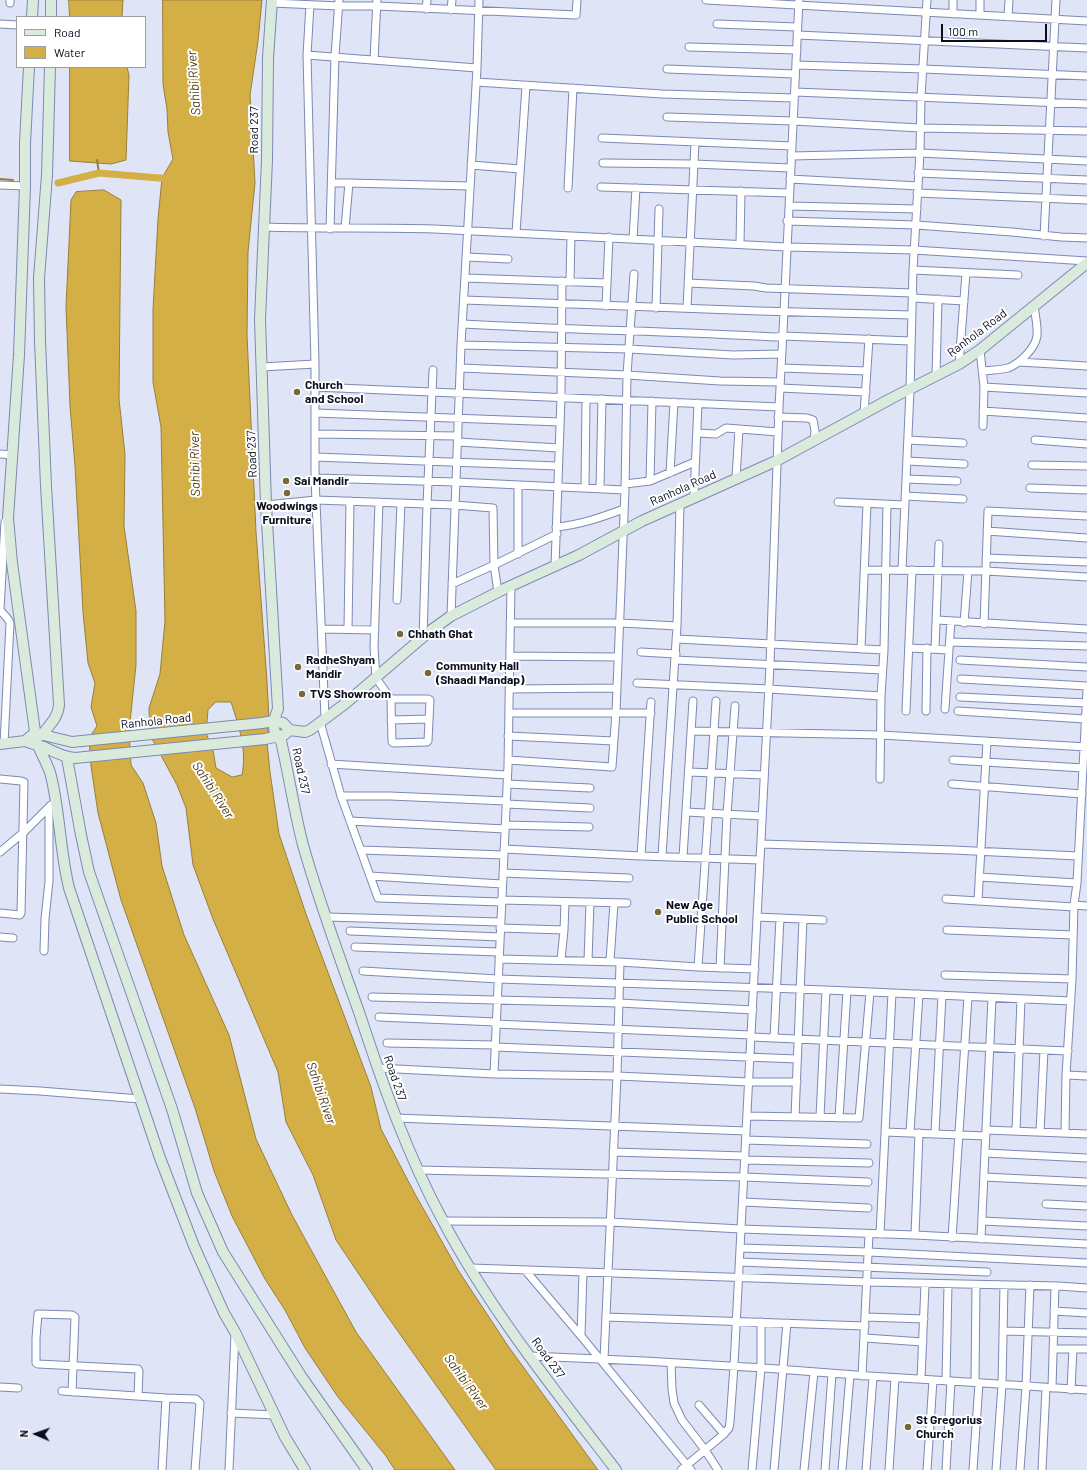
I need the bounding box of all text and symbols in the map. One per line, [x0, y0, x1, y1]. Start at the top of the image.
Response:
legend [16, 16, 146, 68]
scale bar [943, 16, 1049, 42]
text: 100 m [948, 24, 978, 38]
text: Road [54, 25, 81, 39]
text: Water [54, 45, 85, 59]
water label: Sahibi River [184, 50, 204, 116]
street label: Road 237 [247, 106, 261, 154]
street label: Ranhola Road [944, 306, 1010, 360]
place label: Church and School [305, 378, 363, 406]
marker: Church and School [292, 387, 302, 397]
street label: Road 237 [244, 430, 260, 478]
water label: Sahibi River [187, 431, 203, 497]
street label: Ranhola Road [648, 467, 718, 509]
place label: Sai Mandir [294, 474, 349, 488]
marker: Sai Mandir [281, 476, 291, 486]
marker: Woodwings Furniture [282, 488, 292, 498]
place label: Woodwings Furniture [256, 499, 318, 527]
place label: Chhath Ghat [408, 627, 473, 641]
marker: Chhath Ghat [395, 629, 405, 639]
place label: RadheShyam Mandir [306, 653, 375, 681]
place label: Community Hall (Shaadi Mandap) [436, 659, 524, 687]
marker: RadheShyam Mandir [293, 662, 303, 672]
marker: Community Hall (Shaadi Mandap) [423, 668, 433, 678]
place label: TVS Showroom [310, 687, 391, 701]
marker: TVS Showroom [297, 689, 307, 699]
street label: Ranhola Road [120, 710, 192, 732]
street label: Road 237 [289, 746, 313, 796]
water label: Sahibi River [189, 759, 237, 821]
place label: New Age Public School [666, 898, 738, 926]
marker: New Age Public School [653, 907, 663, 917]
street label: Road 237 [381, 1053, 409, 1103]
water label: Sahibi River [303, 1060, 339, 1126]
street label: Road 237 [528, 1335, 568, 1381]
water label: Sahibi River [441, 1351, 491, 1413]
place label: St Gregorius Church [916, 1413, 982, 1441]
north arrow [16, 1414, 56, 1454]
marker: St Gregorius Church [903, 1422, 913, 1432]
text: N [17, 1430, 30, 1437]

